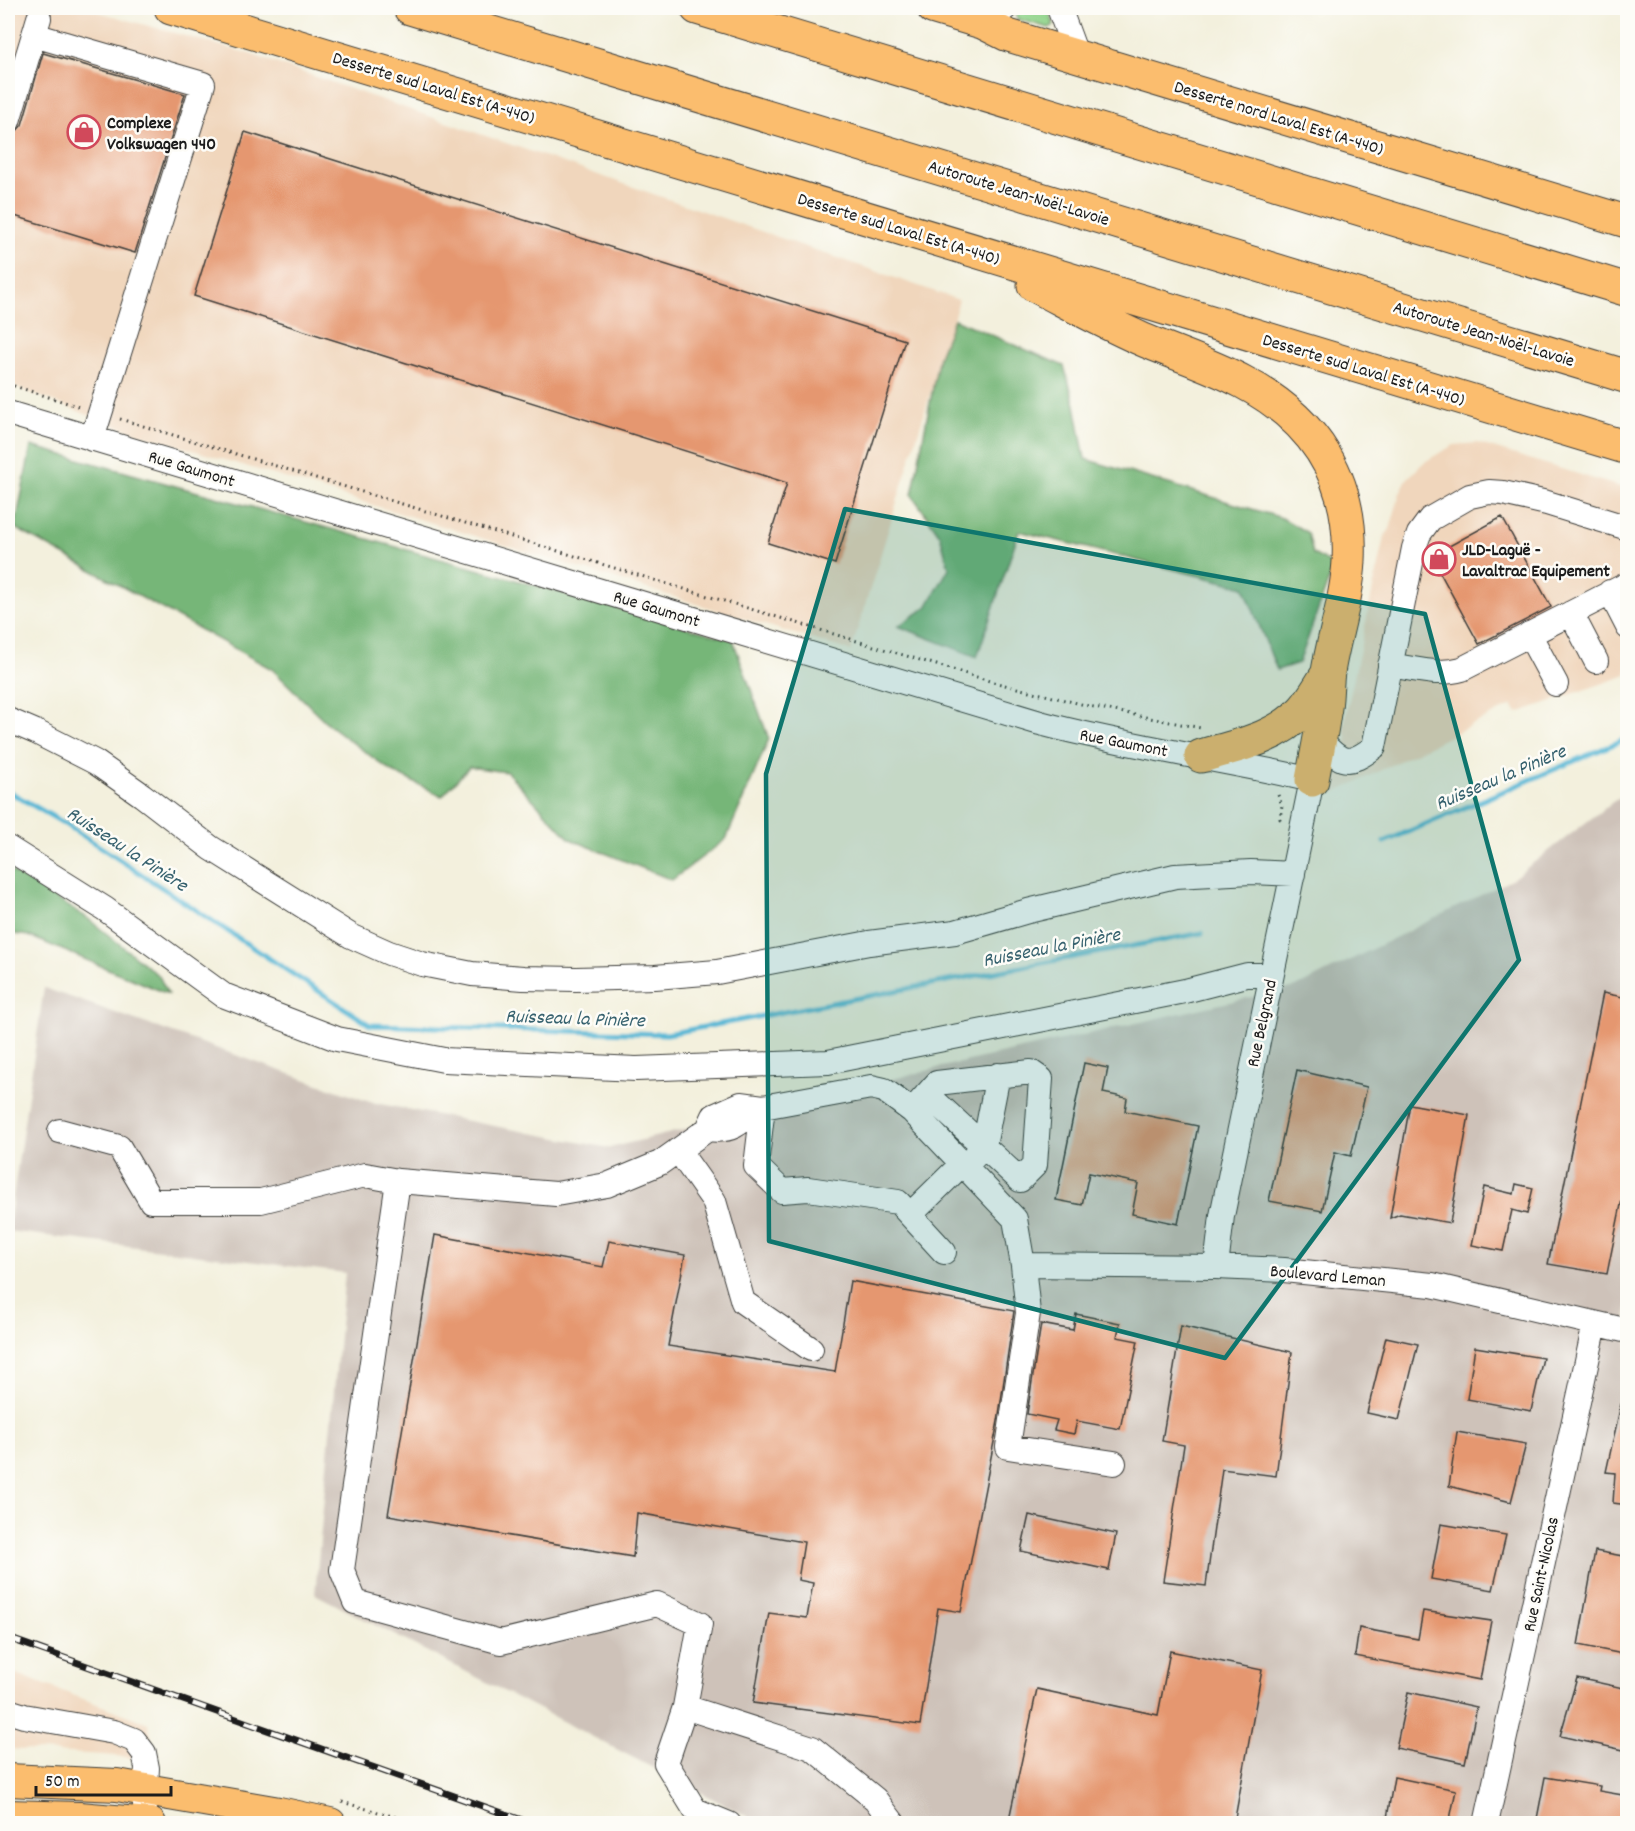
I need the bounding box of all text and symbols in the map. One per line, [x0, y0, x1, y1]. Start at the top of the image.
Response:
street label: Desserte sud Laval Est (A-440) [329, 47, 537, 132]
street label: Desserte nord Laval Est (A-440) [1171, 76, 1386, 163]
place label: Complexe Volkswagen 440 [107, 112, 216, 158]
shop icon: Complexe Volkswagen 440 [66, 114, 102, 150]
street label: Autoroute Jean-Noël-Lavoie [925, 155, 1112, 234]
street label: Desserte sud Laval Est (A-440) [794, 188, 1002, 273]
street label: Autoroute Jean-Noël-Lavoie [1390, 296, 1577, 375]
street label: Desserte sud Laval Est (A-440) [1259, 329, 1467, 414]
street label: Rue Gaumont [145, 445, 238, 495]
place label: JLD-Laguë - Lavaltrac Equipement [1462, 539, 1610, 585]
shop icon: JLD-Laguë - Lavaltrac Equipement [1421, 541, 1457, 577]
street label: Rue Gaumont [610, 585, 703, 635]
street label: Rue Gaumont [1077, 724, 1170, 765]
water label: Ruisseau la Pinière [1432, 738, 1572, 819]
water label: Ruisseau la Pinière [60, 801, 193, 901]
water label: Ruisseau la Pinière [980, 922, 1124, 976]
street label: Rue Belgrand [1242, 977, 1285, 1070]
water label: Ruisseau la Pinière [505, 1004, 646, 1036]
street label: Boulevard Leman [1269, 1260, 1387, 1295]
street label: Rue Saint-Nicolas [1518, 1515, 1567, 1634]
scale bar [36, 1759, 171, 1797]
text: 50 m [45, 1770, 80, 1795]

